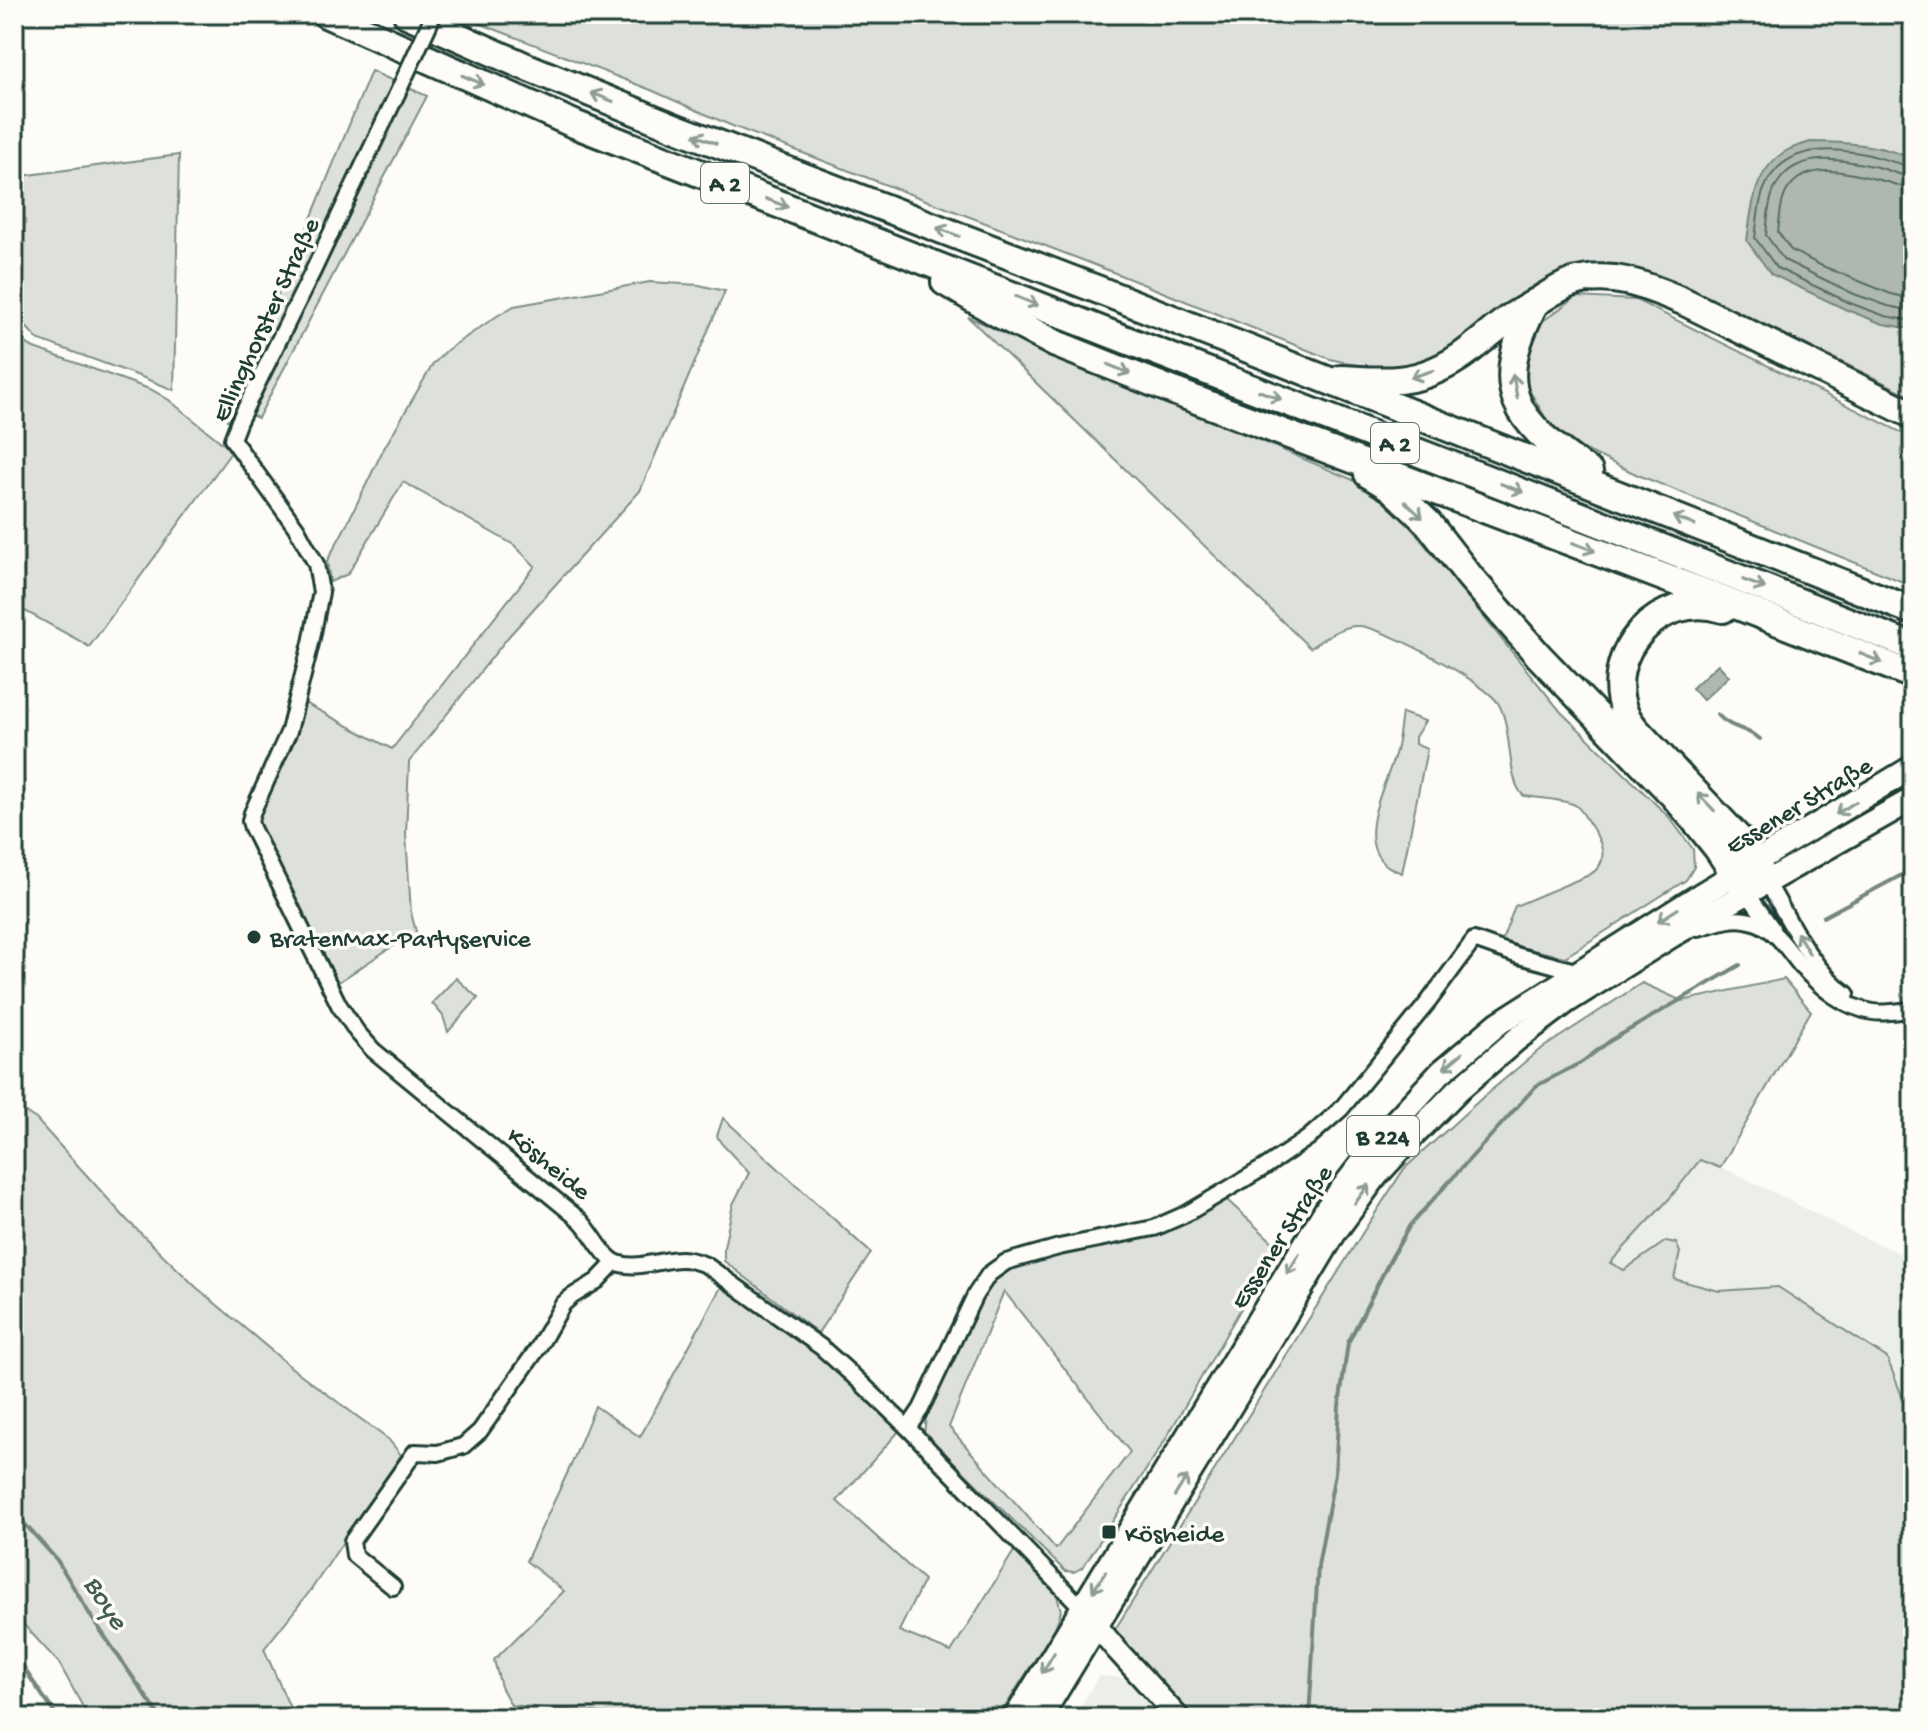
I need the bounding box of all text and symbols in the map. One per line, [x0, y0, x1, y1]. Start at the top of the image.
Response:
one-way arrow [460, 73, 484, 88]
one-way arrow [590, 89, 615, 104]
one-way arrow [693, 131, 718, 145]
road number: A 2 [701, 163, 749, 203]
one-way arrow [764, 197, 789, 211]
street label: Ellinghorster Straße [207, 213, 329, 428]
one-way arrow [936, 224, 961, 238]
one-way arrow [1014, 295, 1039, 309]
one-way arrow [1106, 363, 1131, 377]
one-way arrow [1410, 368, 1435, 383]
one-way arrow [1506, 374, 1521, 399]
one-way arrow [1257, 389, 1282, 403]
road number: A 2 [1371, 423, 1419, 463]
one-way arrow [1499, 482, 1524, 497]
one-way arrow [1404, 500, 1424, 519]
one-way arrow [1672, 513, 1697, 527]
one-way arrow [1571, 541, 1596, 555]
one-way arrow [1741, 578, 1766, 592]
one-way arrow [1858, 652, 1883, 666]
street label: Essener Straße [1721, 752, 1880, 864]
one-way arrow [1696, 792, 1715, 812]
one-way arrow [1835, 800, 1858, 816]
one-way arrow [1657, 908, 1680, 924]
place label: BratenMax-Partyservice [269, 926, 531, 957]
marker: BratenMax-Partyservice [245, 928, 263, 946]
one-way arrow [1795, 932, 1811, 955]
one-way arrow [1444, 1052, 1464, 1070]
road number: B 224 [1347, 1116, 1419, 1156]
street label: Kösheide [499, 1122, 596, 1209]
street label: Essener Straße [1226, 1160, 1342, 1316]
one-way arrow [1354, 1184, 1371, 1205]
one-way arrow [1285, 1252, 1301, 1275]
one-way arrow [1174, 1475, 1190, 1498]
place label: Kösheide [1125, 1521, 1225, 1552]
marker: Kösheide [1100, 1523, 1118, 1541]
one-way arrow [1090, 1570, 1106, 1593]
water label: Boye [75, 1571, 134, 1638]
one-way arrow [1040, 1651, 1056, 1674]

